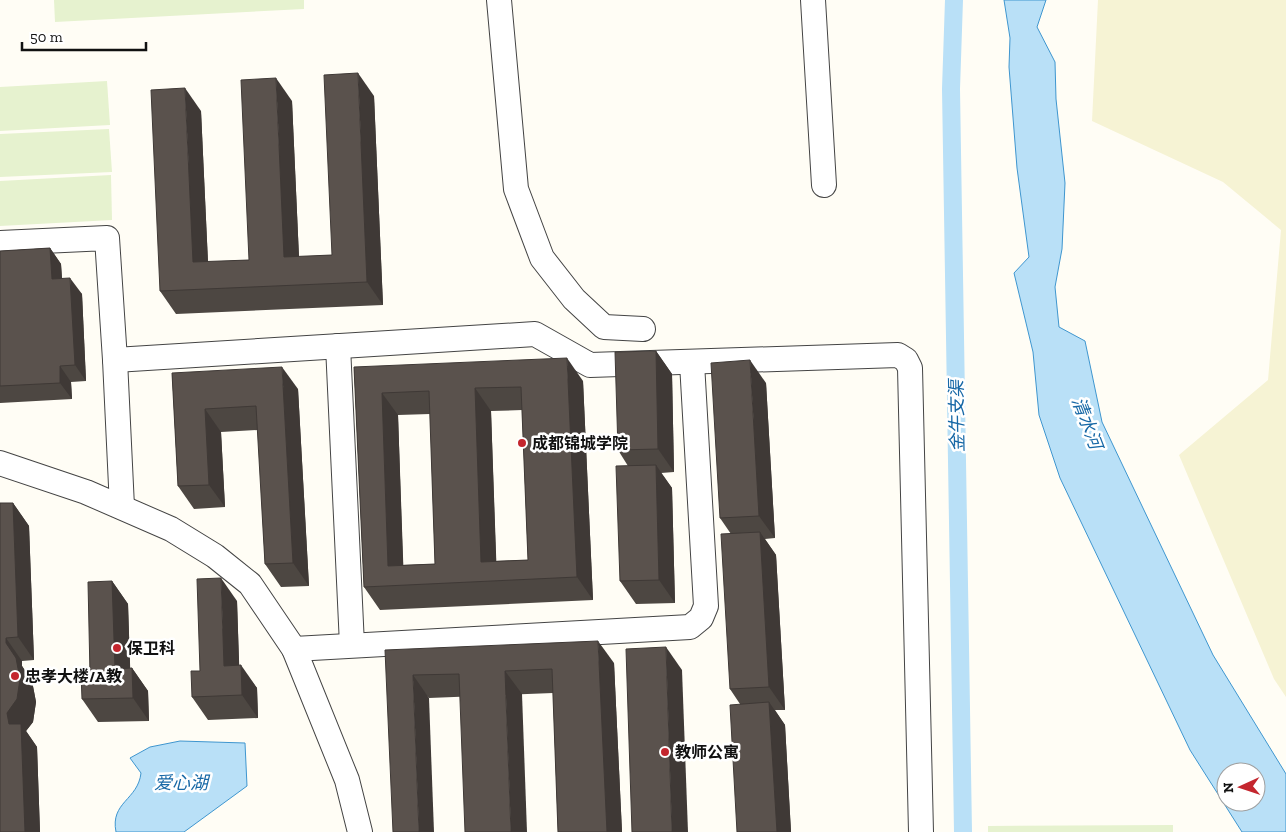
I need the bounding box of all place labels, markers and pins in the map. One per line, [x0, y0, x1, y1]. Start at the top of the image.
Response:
place label: 成都锦城学院 [532, 434, 628, 453]
marker: 成都锦城学院 [516, 437, 528, 449]
place label: 保卫科 [127, 639, 175, 658]
marker: 保卫科 [111, 642, 123, 654]
place label: 忠孝大楼/A教 [25, 667, 122, 686]
marker: 忠孝大楼/A教 [9, 670, 21, 682]
place label: 教师公寓 [675, 743, 739, 762]
marker: 教师公寓 [659, 746, 671, 758]

